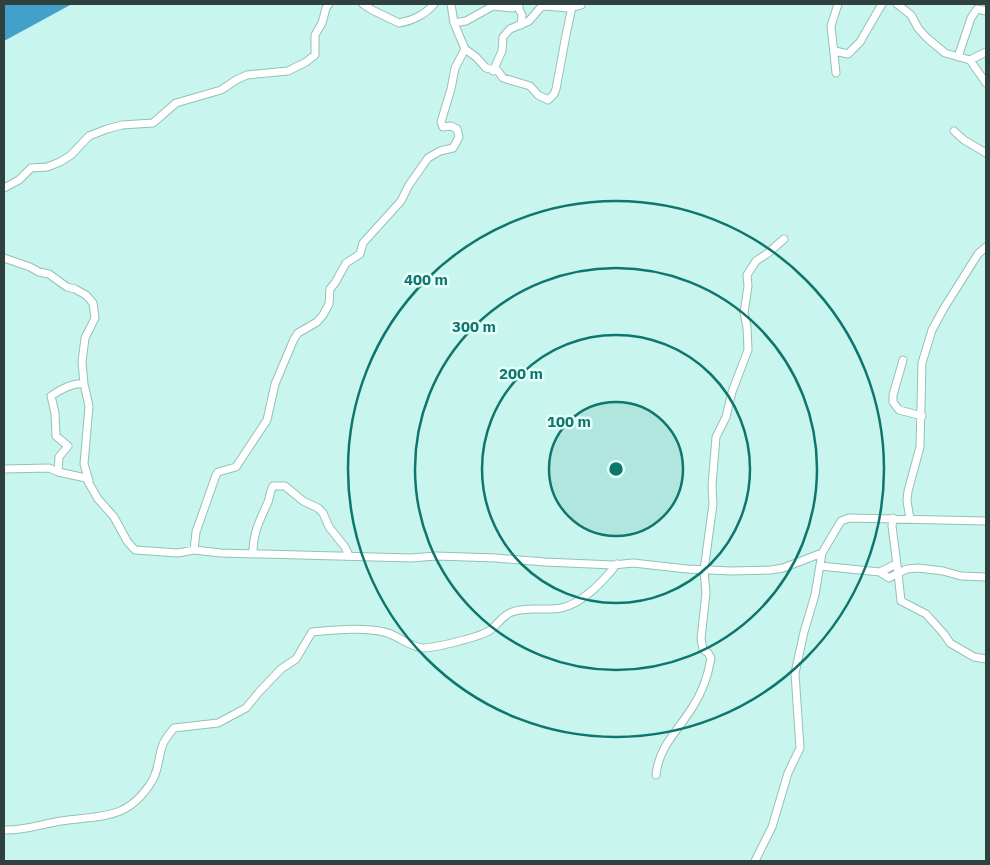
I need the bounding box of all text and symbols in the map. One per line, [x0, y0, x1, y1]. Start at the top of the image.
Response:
text: 400 m [404, 270, 448, 289]
text: 300 m [452, 317, 496, 336]
text: 200 m [499, 364, 543, 383]
text: 100 m [547, 412, 591, 431]
centre of rings [607, 460, 625, 478]

